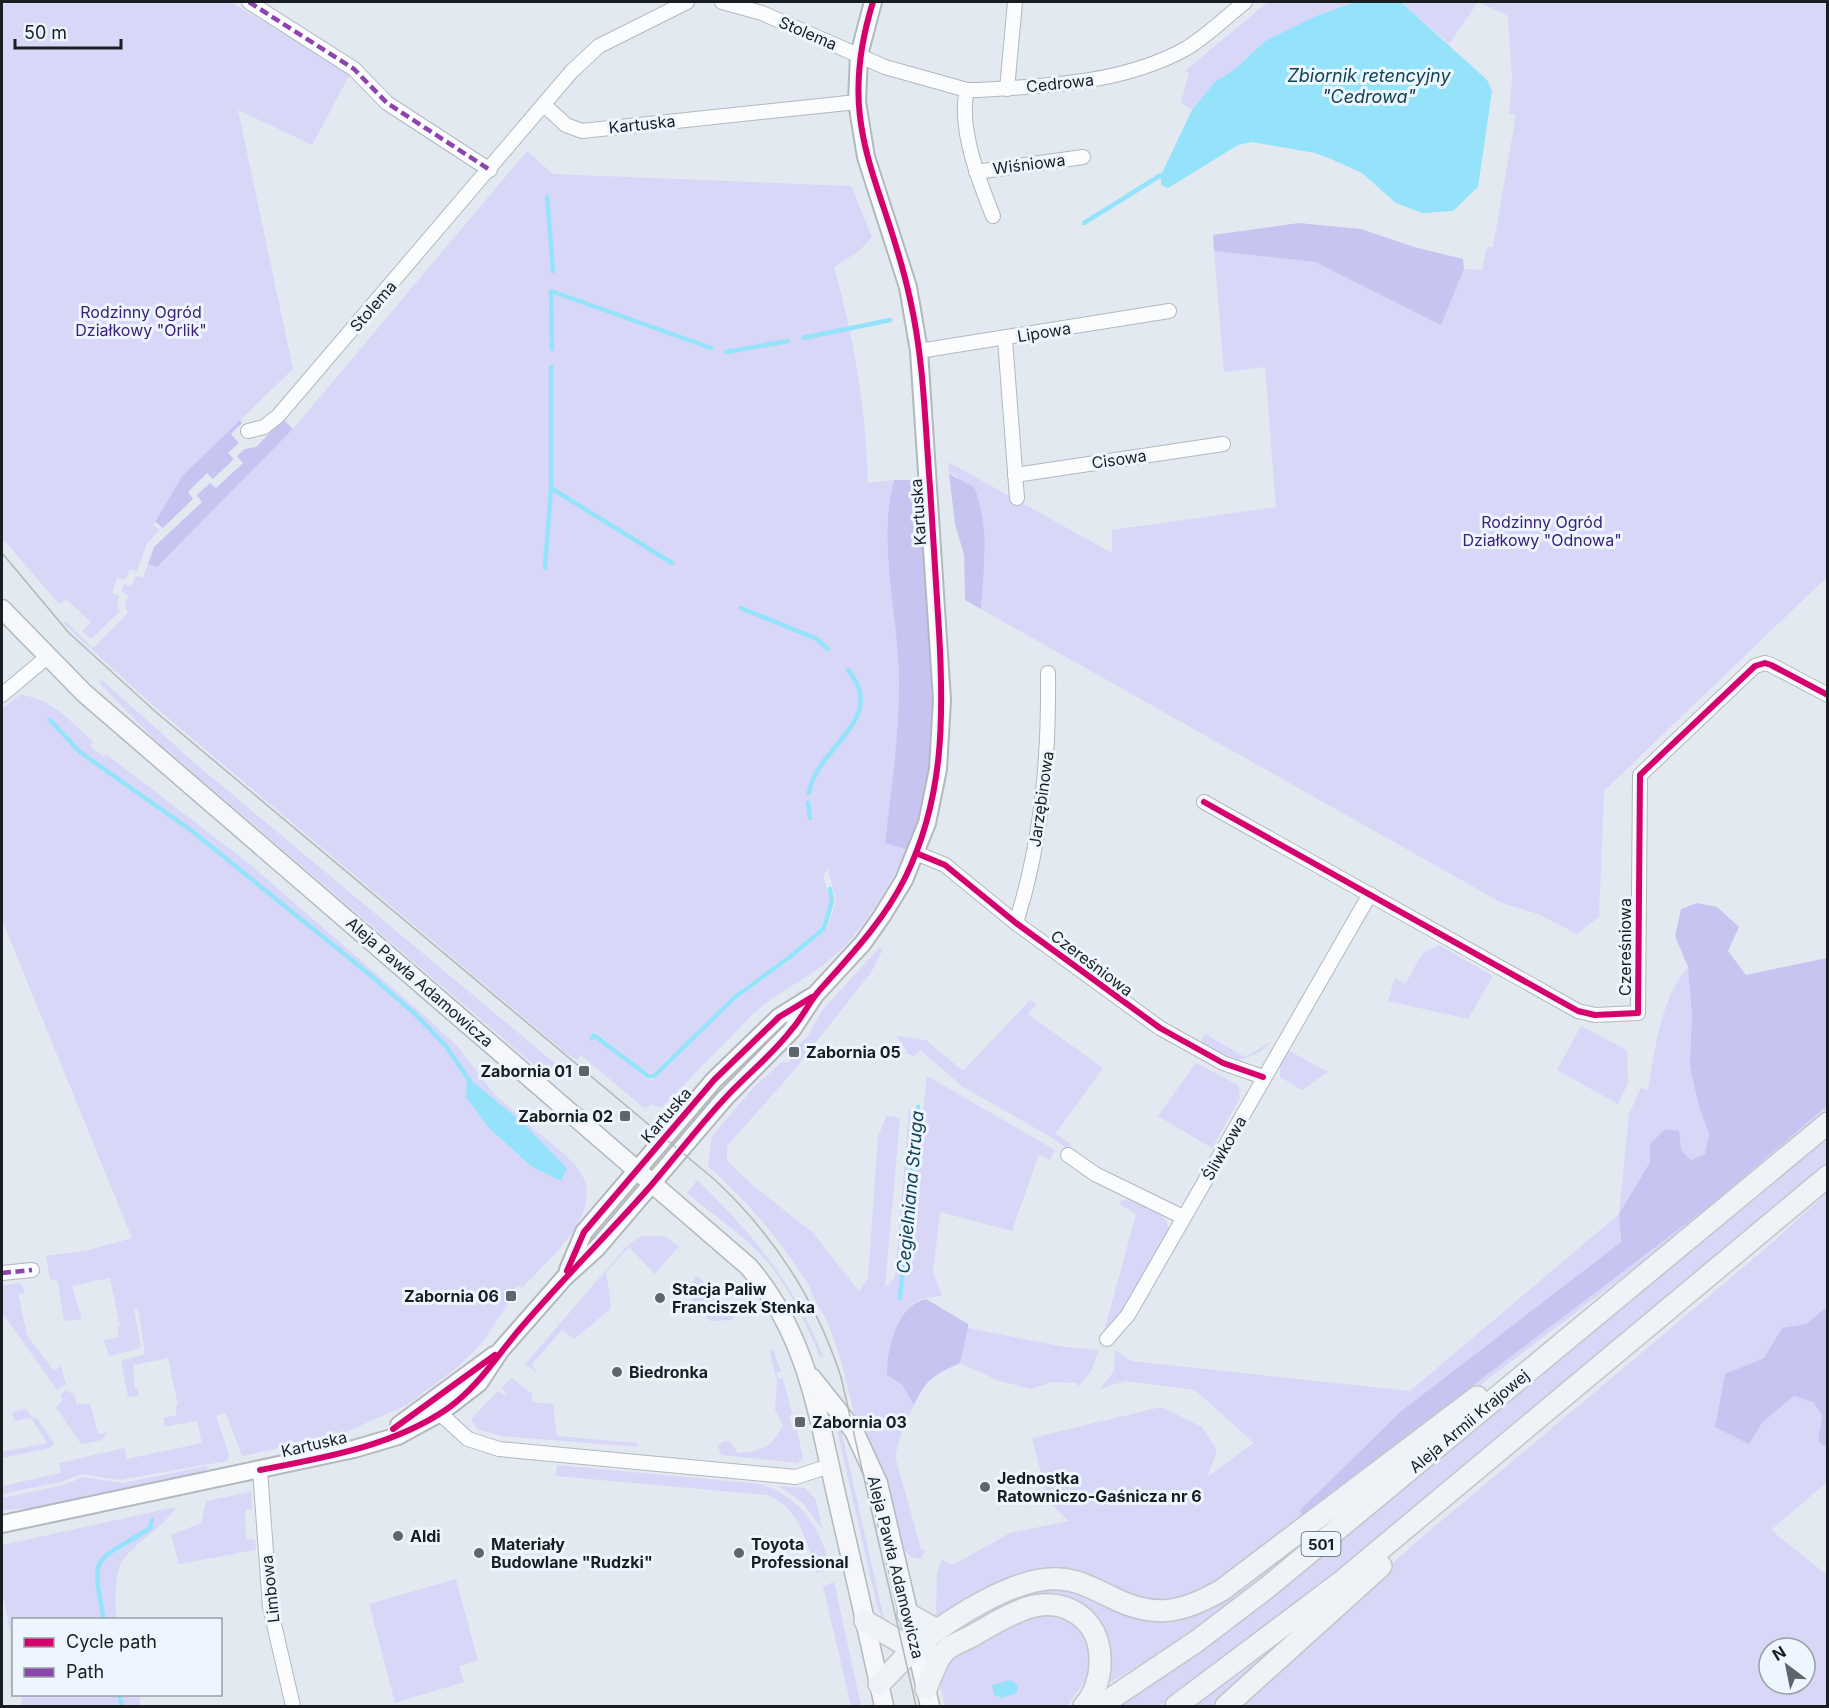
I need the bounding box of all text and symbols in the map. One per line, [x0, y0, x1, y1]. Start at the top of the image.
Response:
scale bar [15, 12, 122, 50]
street label: Stolema [776, 12, 840, 54]
text: 50 m [24, 22, 67, 43]
water label: Zbiornik retencyjny "Cedrowa" [1287, 65, 1451, 107]
street label: Cedrowa [1025, 70, 1095, 96]
street label: Kartuska [608, 111, 676, 137]
street label: Wiśniowa [992, 150, 1066, 178]
street label: Stolema [345, 276, 401, 336]
park label: Rodzinny Ogród Działkowy "Orlik" [75, 302, 207, 340]
street label: Lipowa [1016, 318, 1072, 346]
street label: Cisowa [1090, 445, 1148, 473]
street label: Kartuska [906, 478, 930, 546]
park label: Rodzinny Ogród Działkowy "Odnowa" [1462, 512, 1622, 550]
street label: Jarzębinowa [1024, 750, 1058, 848]
street label: Czereśniowa [1615, 898, 1635, 996]
street label: Aleja Pawła Adamowicza [342, 913, 498, 1051]
street label: Czereśniowa [1047, 926, 1137, 1000]
place label: Zabornia 05 [806, 1042, 901, 1062]
marker: Zabornia 05 [787, 1045, 801, 1059]
place label: Zabornia 01 [480, 1061, 572, 1081]
marker: Zabornia 01 [577, 1064, 591, 1078]
street label: Kartuska [637, 1083, 695, 1147]
place label: Zabornia 02 [518, 1106, 613, 1126]
marker: Zabornia 02 [618, 1109, 632, 1123]
water label: Cegielniana Struga [892, 1110, 928, 1274]
street label: Śliwkowa [1198, 1112, 1250, 1184]
place label: Stacja Paliw Franciszek Stenka [672, 1279, 815, 1317]
place label: Zabornia 06 [404, 1286, 499, 1306]
marker: Zabornia 06 [504, 1289, 518, 1303]
marker: Stacja Paliw Franciszek Stenka [653, 1291, 667, 1305]
place label: Biedronka [629, 1362, 708, 1382]
marker: Biedronka [610, 1365, 624, 1379]
street label: Aleja Armii Krajowej [1405, 1365, 1533, 1477]
place label: Zabornia 03 [812, 1412, 907, 1432]
marker: Zabornia 03 [793, 1415, 807, 1429]
street label: Kartuska [279, 1427, 349, 1461]
place label: Jednostka Ratowniczo-Gaśnicza nr 6 [997, 1468, 1202, 1506]
street label: Aleja Pawła Adamowicza [864, 1473, 928, 1661]
marker: Jednostka Ratowniczo-Gaśnicza nr 6 [978, 1480, 992, 1494]
place label: Aldi [410, 1526, 441, 1546]
marker: Aldi [391, 1529, 405, 1543]
road number: 501 [1302, 1532, 1340, 1556]
place label: Materiały Budowlane "Rudzki" [491, 1534, 653, 1572]
place label: Toyota Professional [751, 1534, 849, 1572]
marker: Materiały Budowlane "Rudzki" [472, 1546, 486, 1560]
marker: Toyota Professional [732, 1546, 746, 1560]
street label: Limbowa [256, 1554, 284, 1624]
legend [12, 1618, 222, 1696]
text: Cycle path [66, 1631, 157, 1652]
north arrow [1757, 1636, 1817, 1696]
text: N [1769, 1642, 1790, 1665]
text: Path [66, 1661, 104, 1682]

